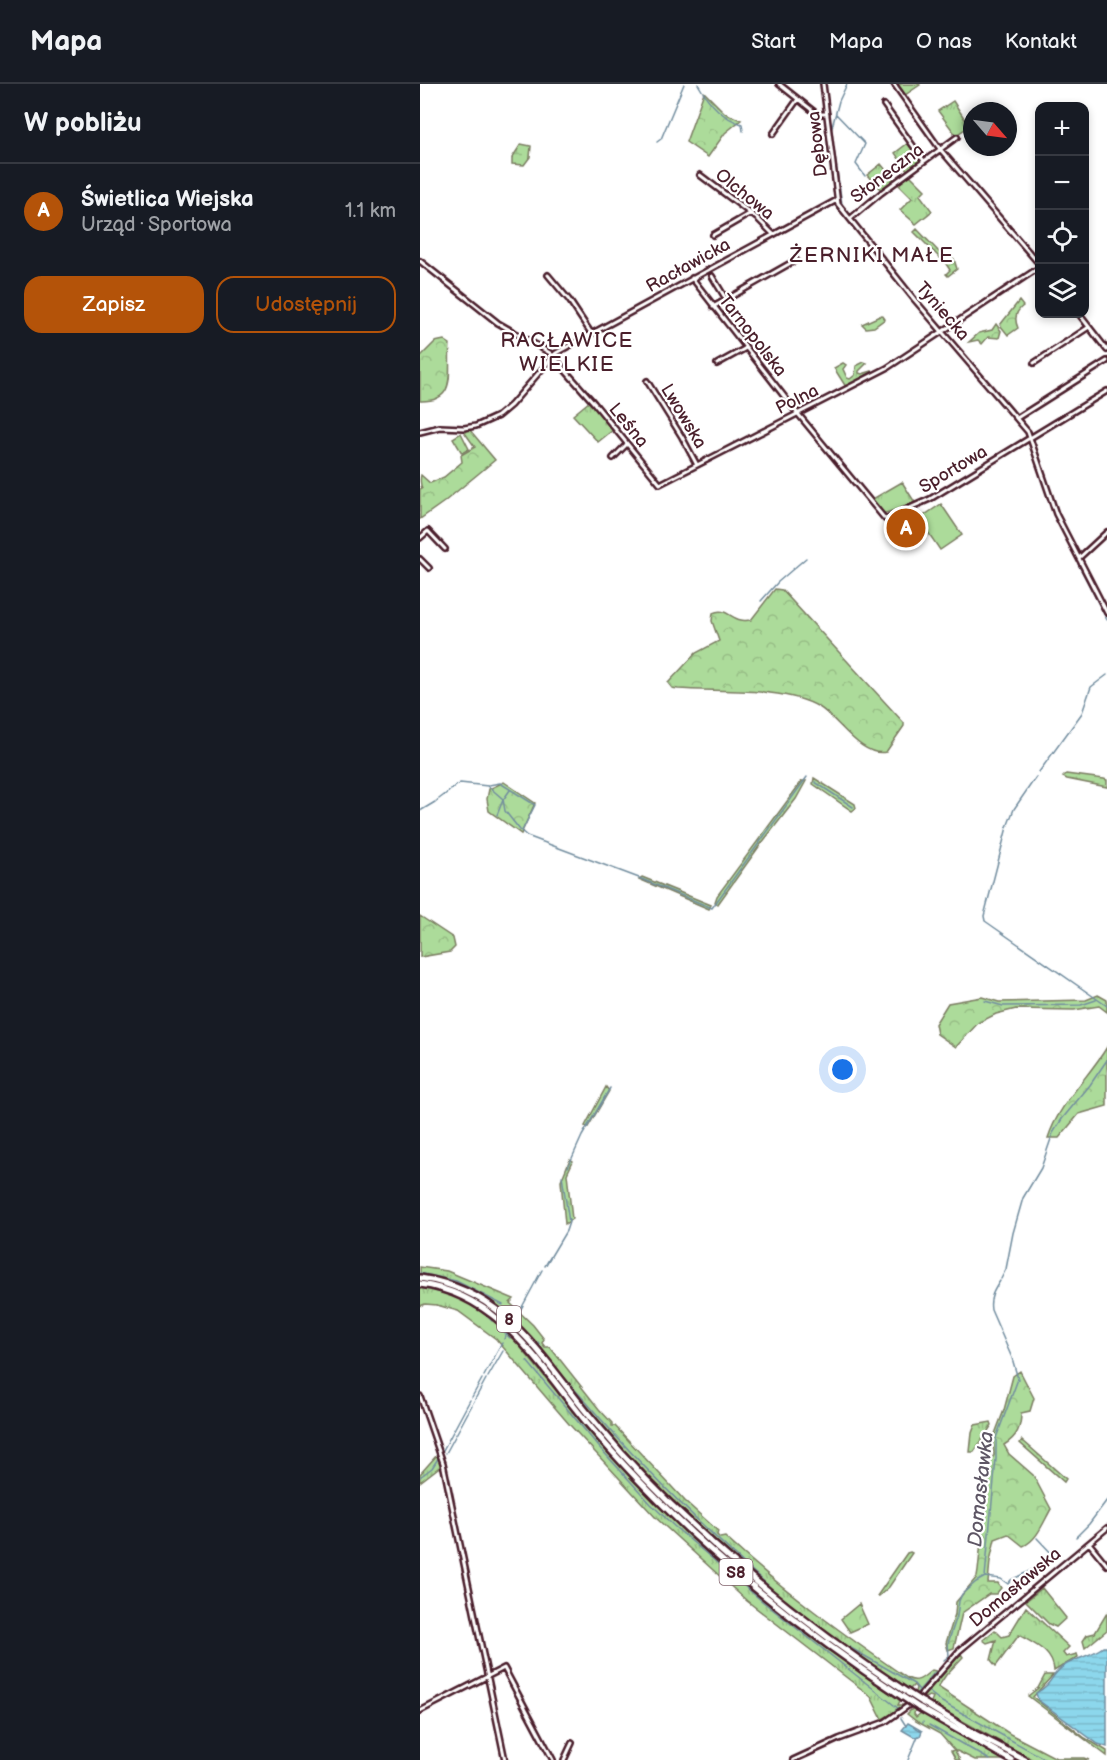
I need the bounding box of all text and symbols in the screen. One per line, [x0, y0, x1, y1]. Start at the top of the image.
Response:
text: Mapa [30, 25, 102, 58]
text: Start [751, 29, 796, 54]
text: Mapa [829, 29, 883, 54]
text: O nas [916, 29, 972, 54]
text: Kontakt [1005, 29, 1077, 54]
north arrow [963, 102, 1017, 156]
map controls [1035, 102, 1089, 318]
button: + [1035, 102, 1089, 156]
text: W pobliżu [24, 108, 142, 139]
street label: Dębowa [803, 110, 832, 178]
street label: Słoneczna [847, 139, 928, 208]
button: − [1035, 156, 1089, 210]
street label: Olchowa [711, 164, 778, 224]
text: Świetlica Wiejska [81, 186, 254, 213]
text: A [37, 199, 50, 223]
text: 1.1 km [345, 199, 396, 223]
button: locate [1035, 210, 1089, 264]
text: Urząd · Sportowa [81, 213, 232, 237]
street label: Racławicka [643, 234, 734, 297]
district label: ŻERNIKI MAŁE [789, 243, 954, 268]
button: layers [1035, 264, 1089, 318]
button: Zapisz [24, 276, 204, 333]
button: Udostępnij [216, 276, 396, 333]
street label: Tyniecka [911, 278, 974, 345]
street label: Tarnopolska [714, 290, 791, 380]
district label: RACŁAWICE WIELKIE [500, 328, 634, 377]
street label: Lwowska [656, 380, 711, 452]
street label: Polna [772, 380, 822, 419]
street label: Leśna [604, 399, 653, 452]
street label: Sportowa [915, 441, 991, 498]
pin: A [886, 506, 926, 550]
your location [828, 1055, 857, 1084]
road number: 8 [497, 1306, 521, 1332]
water label: Domasławka [963, 1430, 999, 1548]
street label: Domasławska [965, 1543, 1065, 1632]
road number: S8 [720, 1559, 752, 1585]

